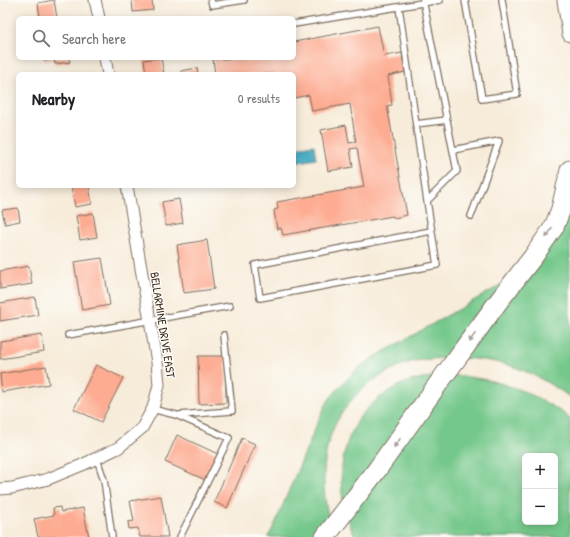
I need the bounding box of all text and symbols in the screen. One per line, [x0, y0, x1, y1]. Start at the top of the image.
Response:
search box [16, 16, 296, 60]
icon: search [30, 27, 52, 49]
text: Search here [62, 28, 126, 49]
text: Nearby [32, 87, 75, 110]
text: 0 results [238, 89, 280, 107]
one-way arrow [546, 227, 553, 239]
street label: BELLARMINE DRIVE EAST [146, 271, 180, 380]
one-way arrow [468, 332, 476, 343]
one-way arrow [393, 438, 401, 449]
map controls [522, 453, 558, 525]
button: + [522, 453, 558, 489]
button: − [522, 489, 558, 525]

